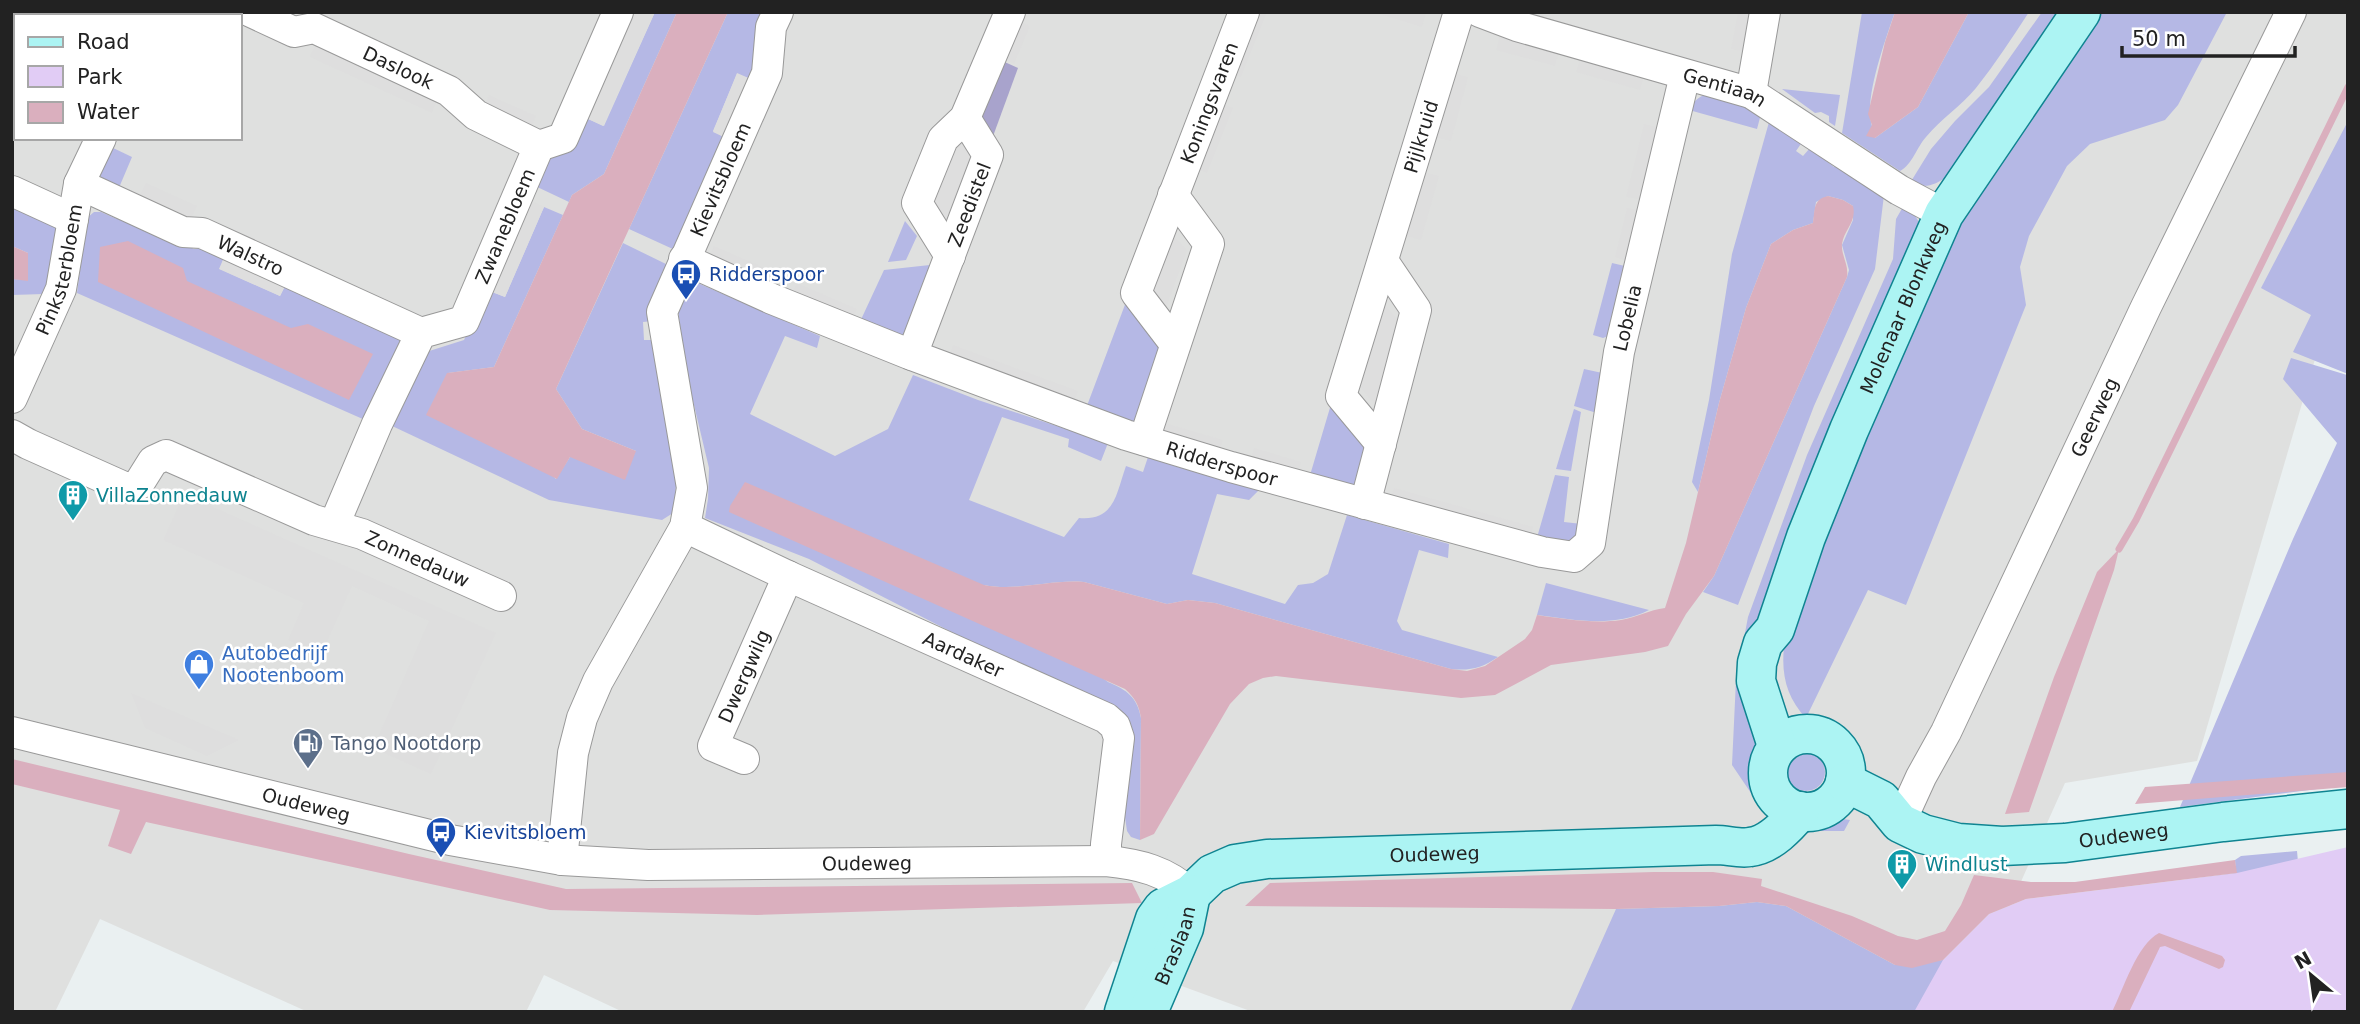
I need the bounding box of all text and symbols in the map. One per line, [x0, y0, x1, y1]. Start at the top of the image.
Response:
legend [14, 14, 242, 140]
scale bar [2122, 14, 2295, 58]
text: 50 m [2132, 27, 2186, 51]
text: Road [77, 30, 130, 54]
street label: Koningsvaren [1176, 39, 1242, 167]
street label: Daslook [359, 41, 437, 93]
street label: Gentiaan [1680, 63, 1771, 111]
text: Park [77, 65, 123, 89]
street label: Pijlkruid [1399, 97, 1442, 176]
text: Water [77, 100, 139, 124]
street label: Kievitsbloem [686, 119, 755, 240]
street label: Zeedistel [943, 159, 995, 250]
street label: Zwanebloem [470, 165, 539, 287]
street label: Pinksterbloem [31, 202, 86, 338]
street label: Molenaar Blonkweg [1855, 218, 1951, 397]
street label: Walstro [214, 230, 287, 280]
bus stop icon: Ridderspoor [669, 257, 703, 301]
place label: Ridderspoor [709, 263, 824, 285]
street label: Lobelia [1609, 282, 1646, 353]
street label: Geerweg [2066, 374, 2122, 460]
street label: Ridderspoor [1163, 437, 1280, 490]
building icon: VillaZonnedauw [56, 478, 90, 522]
place label: VillaZonnedauw [96, 484, 248, 506]
street label: Zonnedauw [362, 526, 473, 592]
street label: Dwergwilg [714, 626, 774, 726]
street label: Aardaker [920, 627, 1007, 682]
place label: Autobedrijf Nootenboom [222, 642, 344, 686]
shop icon: Autobedrijf Nootenboom [182, 647, 216, 691]
fuel station icon: Tango Nootdorp [291, 726, 325, 770]
place label: Tango Nootdorp [330, 732, 481, 754]
street label: Oudeweg [260, 783, 353, 826]
bus stop icon: Kievitsbloem [424, 815, 458, 859]
street label: Oudeweg [2077, 818, 2170, 852]
place label: Kievitsbloem [464, 821, 586, 843]
street label: Oudeweg [1389, 841, 1480, 866]
building icon: Windlust [1885, 847, 1919, 891]
street label: Oudeweg [822, 852, 912, 874]
place label: Windlust [1925, 853, 2007, 875]
street label: Braslaan [1150, 904, 1199, 988]
north arrow [2276, 940, 2346, 1010]
text: N [2290, 947, 2315, 974]

